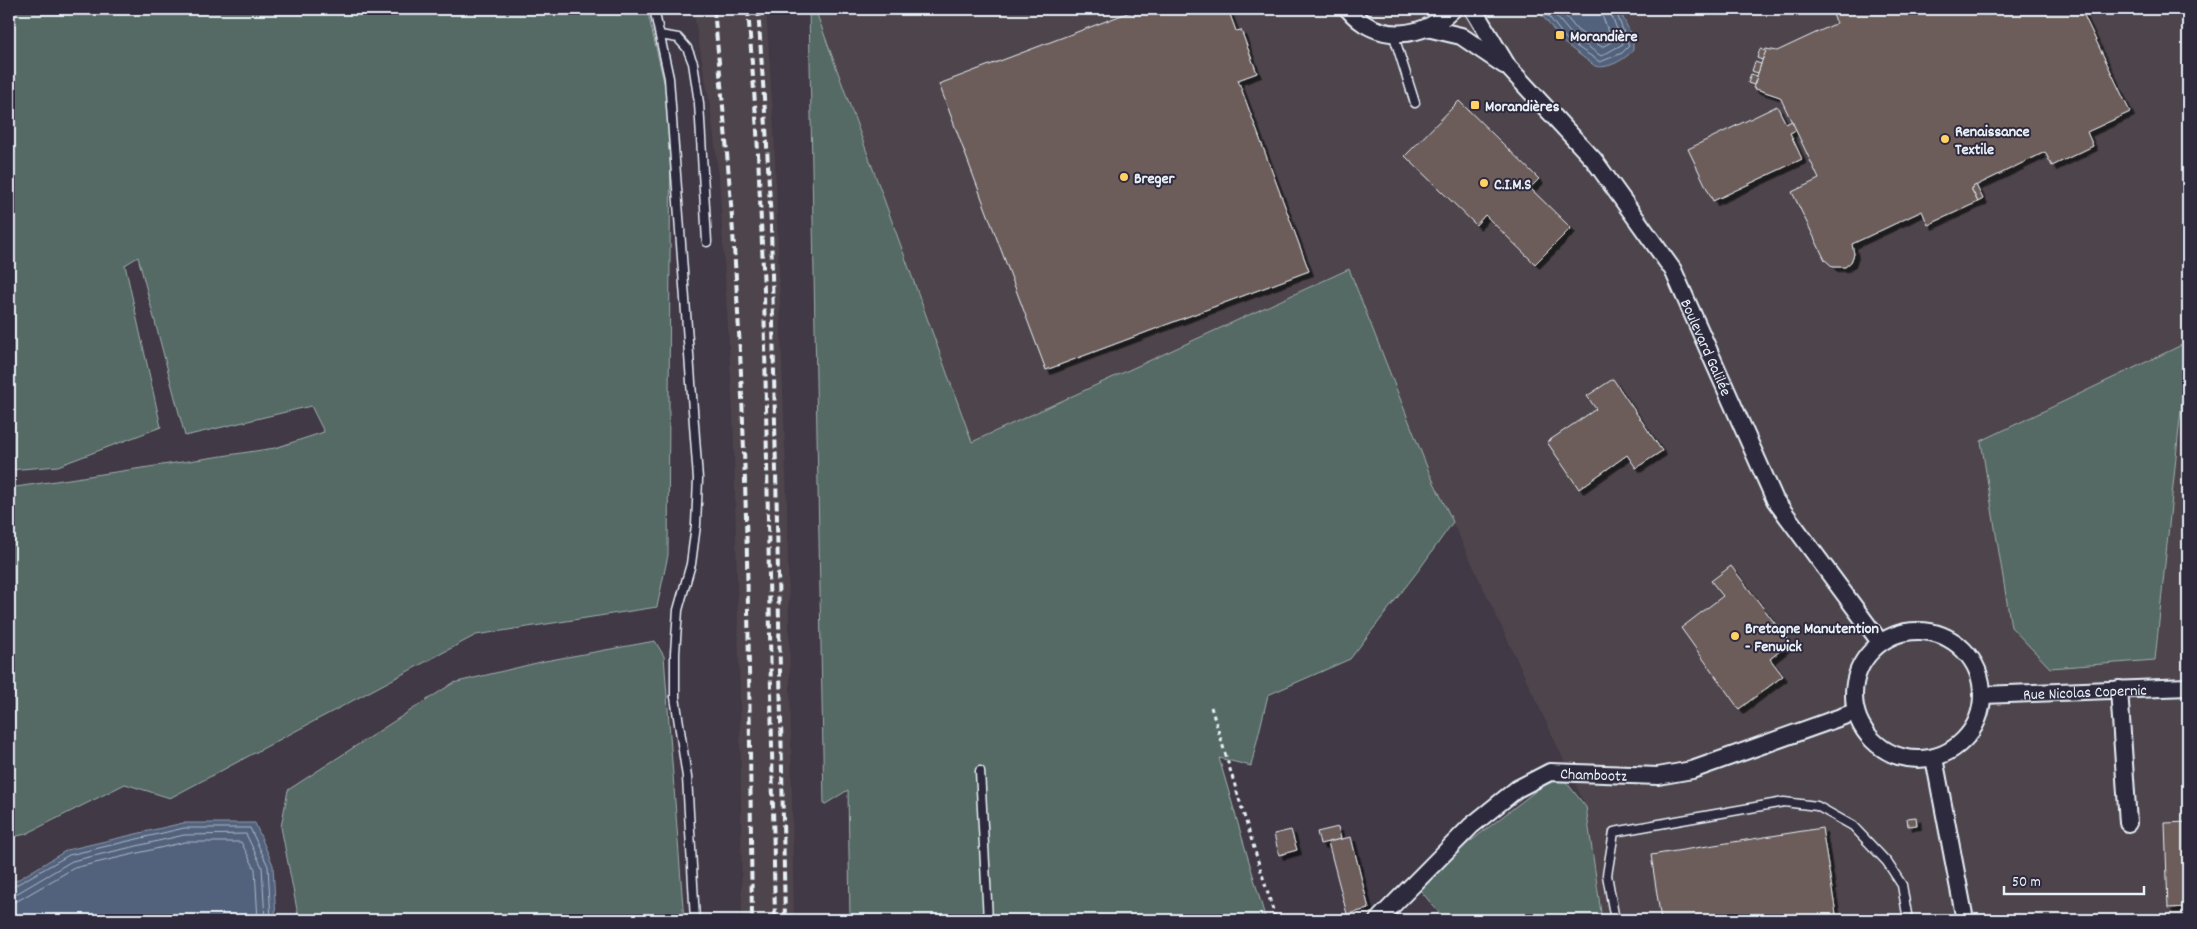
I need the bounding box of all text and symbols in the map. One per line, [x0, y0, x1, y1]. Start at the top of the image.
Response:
place label: Morandière [1570, 26, 1638, 49]
marker: Morandière [1554, 29, 1566, 41]
place label: Morandières [1485, 96, 1560, 119]
marker: Morandières [1469, 99, 1481, 111]
place label: Renaissance Textile [1955, 121, 2030, 162]
marker: Renaissance Textile [1939, 133, 1951, 145]
place label: Breger [1134, 168, 1176, 191]
marker: Breger [1118, 171, 1130, 183]
place label: C.I.M.S [1494, 174, 1531, 197]
marker: C.I.M.S [1478, 177, 1490, 189]
street label: Boulevard Galilée [1673, 296, 1736, 400]
place label: Bretagne Manutention - Fenwick [1745, 618, 1879, 659]
marker: Bretagne Manutention - Fenwick [1729, 630, 1741, 642]
street label: Rue Nicolas Copernic [2023, 680, 2147, 707]
street label: Chambootz [1560, 763, 1627, 789]
scale bar [2004, 864, 2144, 896]
text: 50 m [2012, 872, 2041, 894]

